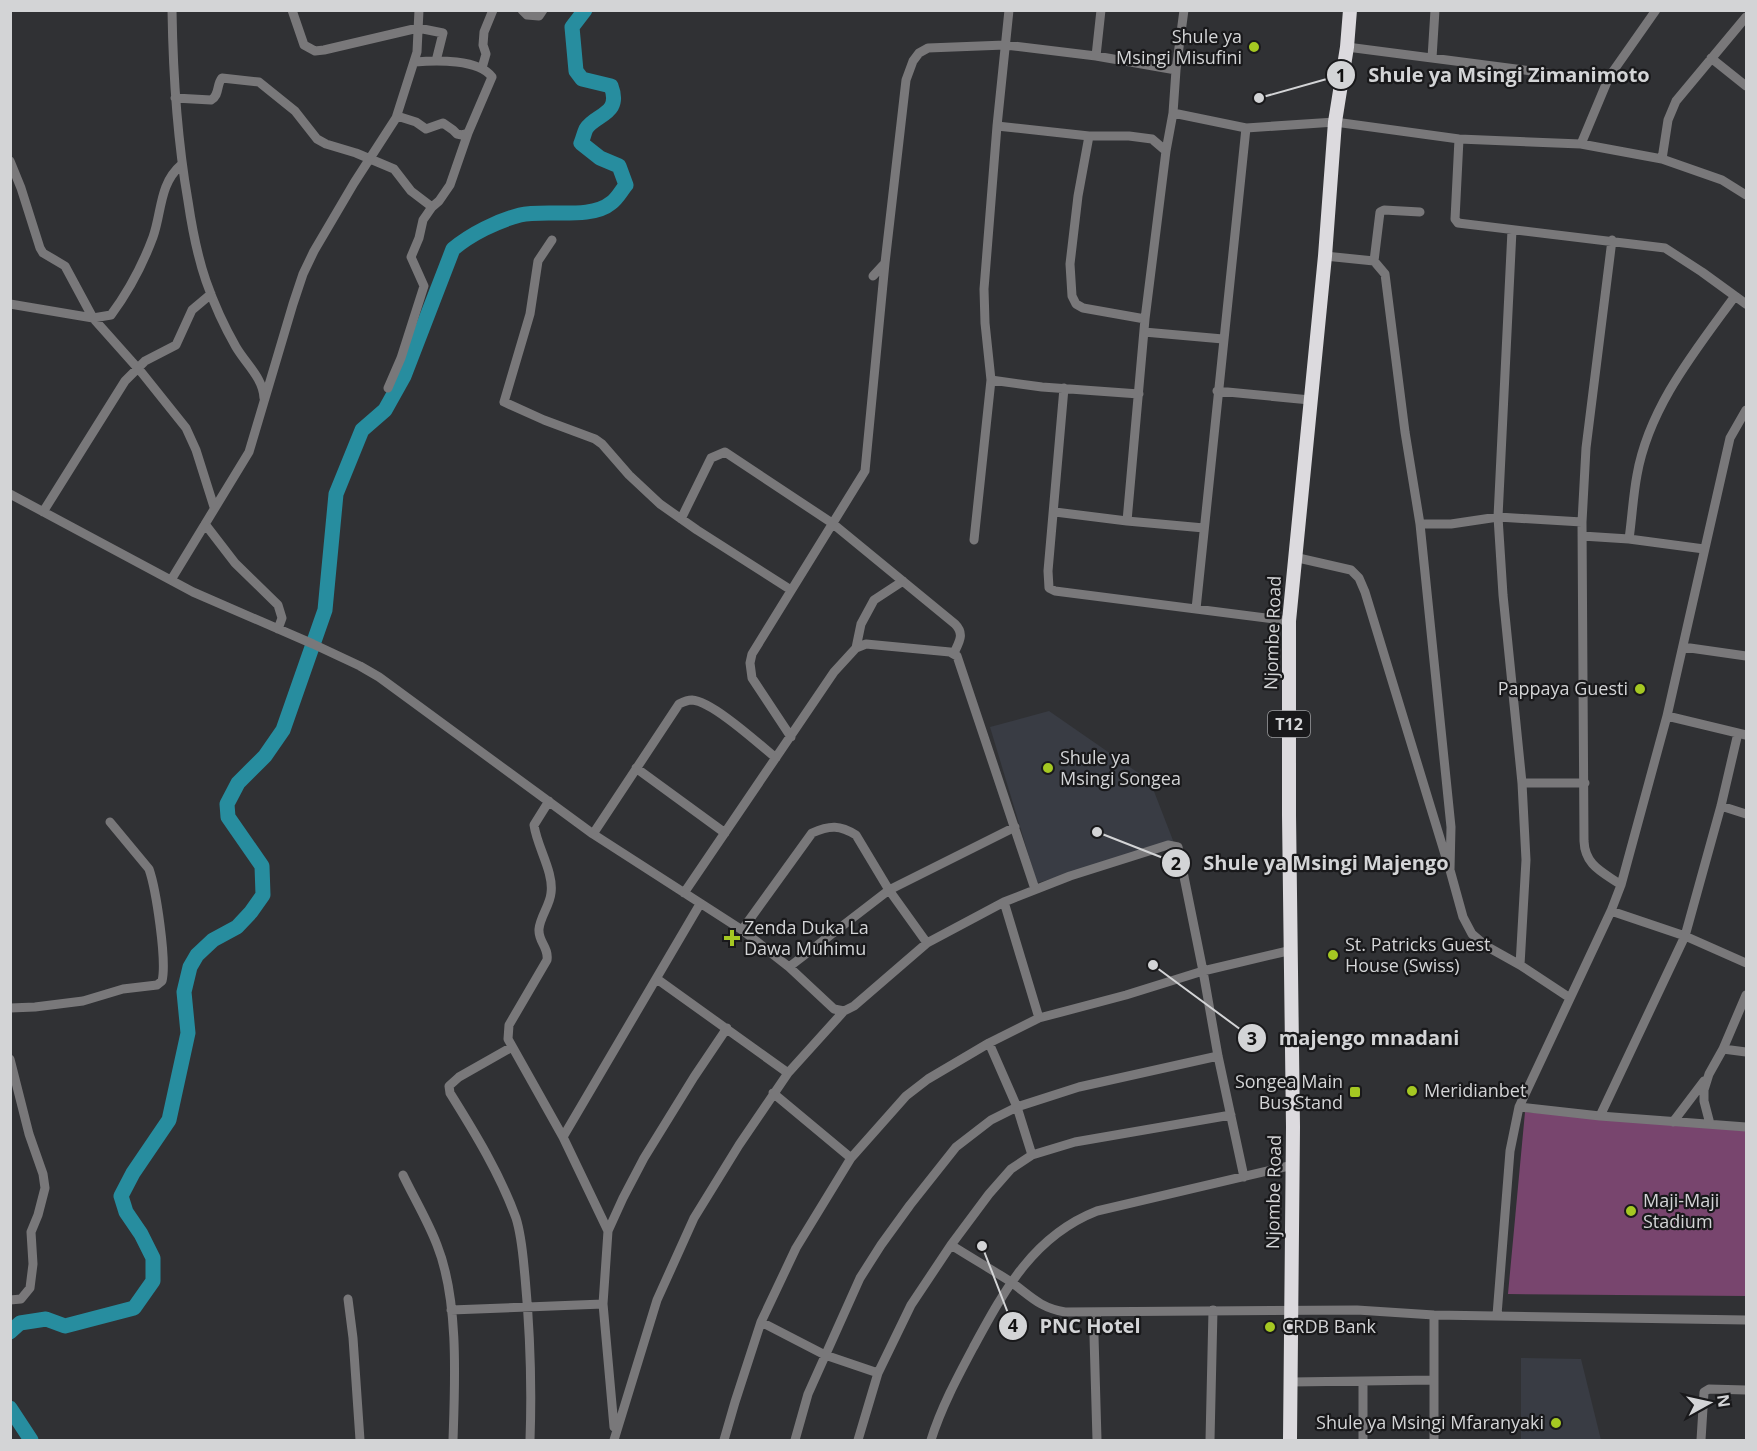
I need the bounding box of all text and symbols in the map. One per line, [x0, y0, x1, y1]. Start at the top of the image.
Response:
place label: Shule ya Msingi Misufini [1116, 24, 1242, 69]
marker: Shule ya Msingi Misufini [1247, 40, 1261, 54]
callout: Shule ya Msingi Zimanimoto [1326, 56, 1661, 94]
text: Shule ya Msingi Zimanimoto [1368, 61, 1650, 88]
text: 1 [1336, 63, 1346, 87]
street label: Njombe Road [1258, 575, 1286, 691]
place label: Pappaya Guesti [1498, 676, 1628, 700]
marker: Pappaya Guesti [1633, 682, 1647, 696]
road number: T12 [1268, 711, 1310, 737]
place label: Shule ya Msingi Songea [1060, 745, 1181, 790]
marker: Shule ya Msingi Songea [1041, 761, 1055, 775]
callout: Shule ya Msingi Majengo [1161, 844, 1461, 882]
text: Shule ya Msingi Majengo [1203, 849, 1449, 876]
text: 2 [1171, 851, 1181, 875]
place label: Zenda Duka La Dawa Muhimu [744, 915, 869, 960]
marker: Zenda Duka La Dawa Muhimu [725, 931, 739, 945]
place label: St. Patricks Guest House (Swiss) [1345, 932, 1490, 977]
marker: St. Patricks Guest House (Swiss) [1326, 948, 1340, 962]
callout: majengo mnadani [1237, 1019, 1472, 1057]
text: majengo mnadani [1279, 1024, 1459, 1051]
text: 3 [1247, 1026, 1257, 1050]
place label: Songea Main Bus Stand [1235, 1069, 1343, 1114]
place label: Meridianbet [1424, 1078, 1526, 1102]
marker: Meridianbet [1405, 1084, 1419, 1098]
marker: Songea Main Bus Stand [1348, 1085, 1362, 1099]
street label: Njombe Road [1260, 1135, 1286, 1249]
place label: Maji-Maji Stadium [1643, 1188, 1719, 1233]
marker: Maji-Maji Stadium [1624, 1204, 1638, 1218]
callout: PNC Hotel [998, 1307, 1153, 1345]
text: PNC Hotel [1039, 1312, 1141, 1339]
text: 4 [1008, 1313, 1018, 1337]
place label: CRDB Bank [1282, 1314, 1376, 1338]
marker: CRDB Bank [1263, 1320, 1277, 1334]
north arrow [1679, 1373, 1739, 1433]
text: N [1712, 1393, 1736, 1409]
place label: Shule ya Msingi Mfaranyaki [1316, 1410, 1544, 1434]
marker: Shule ya Msingi Mfaranyaki [1549, 1416, 1563, 1430]

